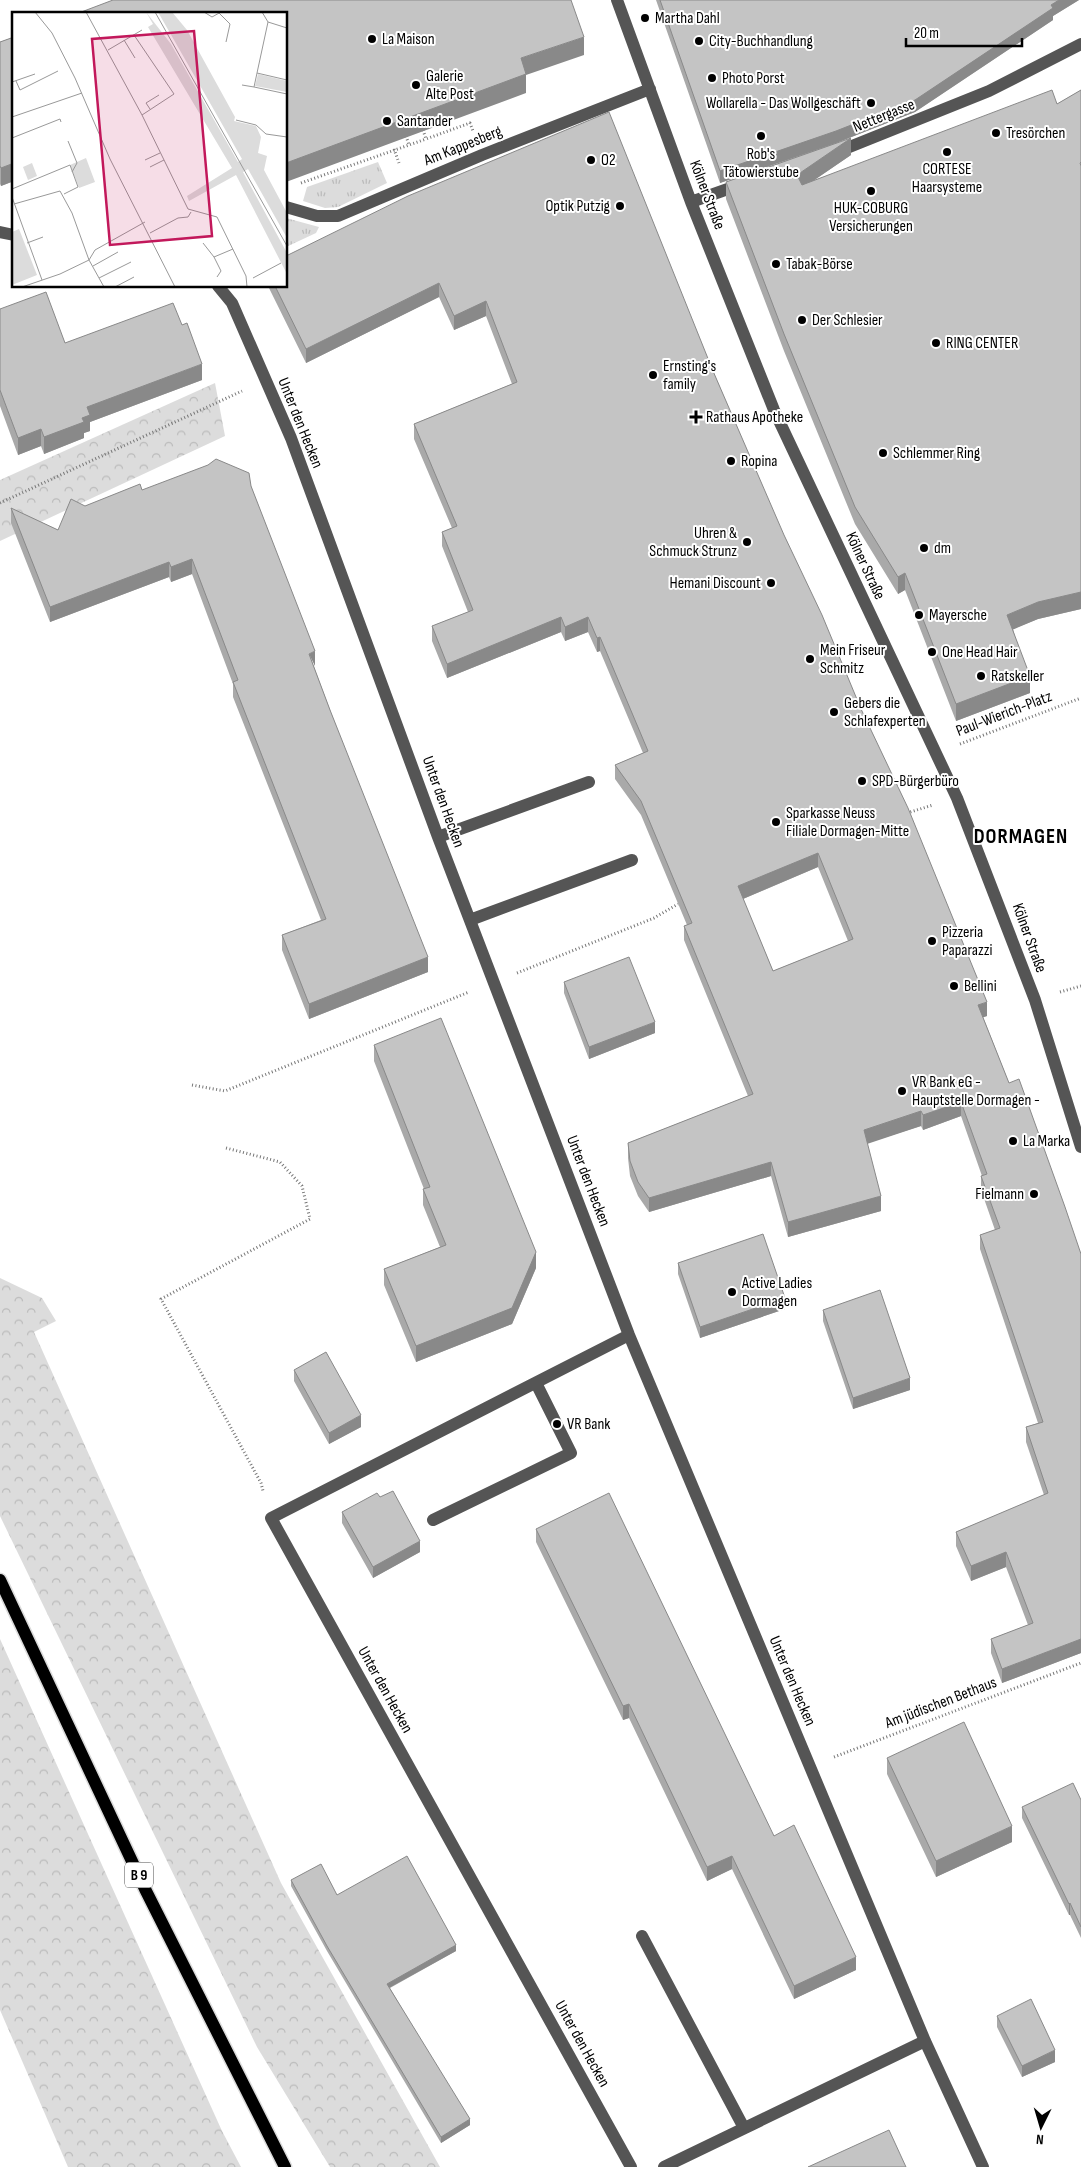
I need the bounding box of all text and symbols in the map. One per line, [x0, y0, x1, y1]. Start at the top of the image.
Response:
place label: Martha Dahl [655, 9, 720, 28]
inset map [12, 12, 288, 288]
marker: Martha Dahl [639, 12, 651, 24]
scale bar [906, 15, 1022, 47]
text: 20 m [914, 24, 939, 43]
place label: La Maison [382, 30, 435, 49]
place label: City-Buchhandlung [709, 32, 813, 51]
marker: La Maison [366, 33, 378, 45]
marker: City-Buchhandlung [693, 35, 705, 47]
place label: Galerie Alte Post [425, 67, 474, 104]
place label: Photo Porst [722, 69, 785, 88]
marker: Photo Porst [706, 72, 718, 84]
marker: Galerie Alte Post [410, 79, 422, 91]
place label: Wollarella - Das Wollgeschäft [706, 94, 861, 113]
street label: Nettergasse [850, 95, 918, 137]
marker: Wollarella - Das Wollgeschäft [865, 97, 877, 109]
place label: Santander [397, 112, 453, 131]
marker: Santander [381, 115, 393, 127]
street label: Am Kappesberg [420, 122, 505, 171]
place label: Tresörchen [1006, 124, 1065, 143]
marker: Tresörchen [990, 127, 1002, 139]
marker: Rob's Tätowierstube [755, 130, 767, 142]
place label: Rob's Tätowierstube [723, 145, 799, 182]
marker: CORTESE Haarsysteme [941, 146, 953, 158]
place label: O2 [601, 151, 615, 170]
marker: O2 [585, 154, 597, 166]
street label: Kölner Straße [685, 158, 729, 232]
place label: CORTESE Haarsysteme [912, 160, 982, 197]
marker: HUK-COBURG Versicherungen [865, 185, 877, 197]
place label: Optik Putzig [545, 197, 610, 216]
place label: HUK-COBURG Versicherungen [829, 199, 913, 236]
marker: Optik Putzig [614, 200, 626, 212]
place label: Tabak-Börse [786, 255, 853, 274]
marker: Tabak-Börse [770, 258, 782, 270]
place label: Der Schlesier [812, 311, 883, 330]
marker: Der Schlesier [796, 314, 808, 326]
place label: RING CENTER [946, 334, 1018, 353]
marker: RING CENTER [930, 337, 942, 349]
place label: Ernsting's family [663, 357, 716, 394]
marker: Ernsting's family [647, 369, 659, 381]
street label: Unter den Hecken [273, 375, 327, 471]
place label: Rathaus Apotheke [706, 408, 803, 427]
marker: Rathaus Apotheke [690, 411, 702, 423]
place label: Schlemmer Ring [893, 444, 980, 463]
marker: Schlemmer Ring [877, 447, 889, 459]
place label: Ropina [741, 452, 777, 471]
marker: Ropina [725, 455, 737, 467]
place label: Uhren & Schmuck Strunz [649, 524, 737, 561]
street label: Kölner Straße [841, 529, 889, 603]
marker: Uhren & Schmuck Strunz [741, 536, 753, 548]
place label: dm [934, 539, 951, 558]
marker: dm [918, 542, 930, 554]
place label: Hemani Discount [670, 574, 761, 593]
marker: Hemani Discount [765, 577, 777, 589]
place label: Mayersche [929, 606, 987, 625]
marker: Mayersche [913, 609, 925, 621]
place label: Mein Friseur Schmitz [820, 641, 886, 678]
place label: One Head Hair [942, 643, 1018, 662]
marker: One Head Hair [926, 646, 938, 658]
marker: Mein Friseur Schmitz [804, 653, 816, 665]
place label: Ratskeller [991, 667, 1045, 686]
marker: Ratskeller [975, 670, 987, 682]
street label: Paul-Wierich-Platz [953, 687, 1055, 741]
place label: Gebers die Schlafexperten [844, 694, 926, 731]
marker: Gebers die Schlafexperten [828, 706, 840, 718]
street label: Unter den Hecken [418, 754, 468, 850]
place label: SPD-Bürgerbüro [872, 772, 959, 791]
marker: SPD-Bürgerbüro [856, 775, 868, 787]
place label: Sparkasse Neuss Filiale Dormagen-Mitte [786, 804, 909, 841]
marker: Sparkasse Neuss Filiale Dormagen-Mitte [770, 816, 782, 828]
district label: DORMAGEN [974, 824, 1068, 849]
street label: Kölner Straße [1008, 901, 1050, 975]
place label: Pizzeria Paparazzi [942, 923, 992, 960]
marker: Pizzeria Paparazzi [926, 935, 938, 947]
place label: Bellini [964, 977, 997, 996]
marker: Bellini [948, 980, 960, 992]
place label: VR Bank eG - Hauptstelle Dormagen - [912, 1073, 1040, 1110]
marker: VR Bank eG - Hauptstelle Dormagen - [896, 1085, 908, 1097]
place label: La Marka [1023, 1132, 1070, 1151]
street label: Unter den Hecken [562, 1133, 614, 1229]
marker: La Marka [1007, 1135, 1019, 1147]
place label: Fielmann [975, 1185, 1024, 1204]
marker: Fielmann [1028, 1188, 1040, 1200]
place label: Active Ladies Dormagen [741, 1274, 812, 1311]
marker: Active Ladies Dormagen [726, 1286, 738, 1298]
place label: VR Bank [567, 1415, 610, 1434]
marker: VR Bank [551, 1418, 563, 1430]
street label: Unter den Hecken [765, 1633, 819, 1729]
street label: Unter den Hecken [353, 1644, 417, 1736]
street label: Am jüdischen Bethaus [882, 1673, 1000, 1733]
road number: B 9 [125, 1862, 153, 1888]
street label: Unter den Hecken [550, 1998, 614, 2090]
north arrow [1016, 2102, 1066, 2152]
text: N [1035, 2131, 1044, 2148]

